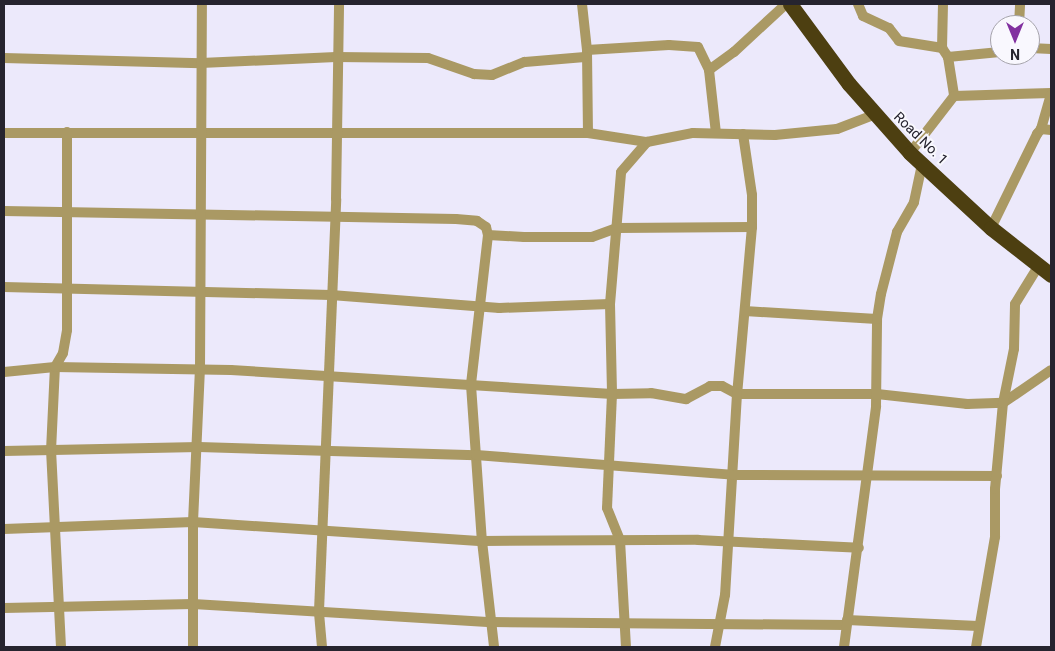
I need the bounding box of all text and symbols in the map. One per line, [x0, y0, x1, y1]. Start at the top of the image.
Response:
north arrow [990, 15, 1040, 65]
text: N [1010, 46, 1020, 62]
street label: Road No. 1 [890, 108, 952, 168]

